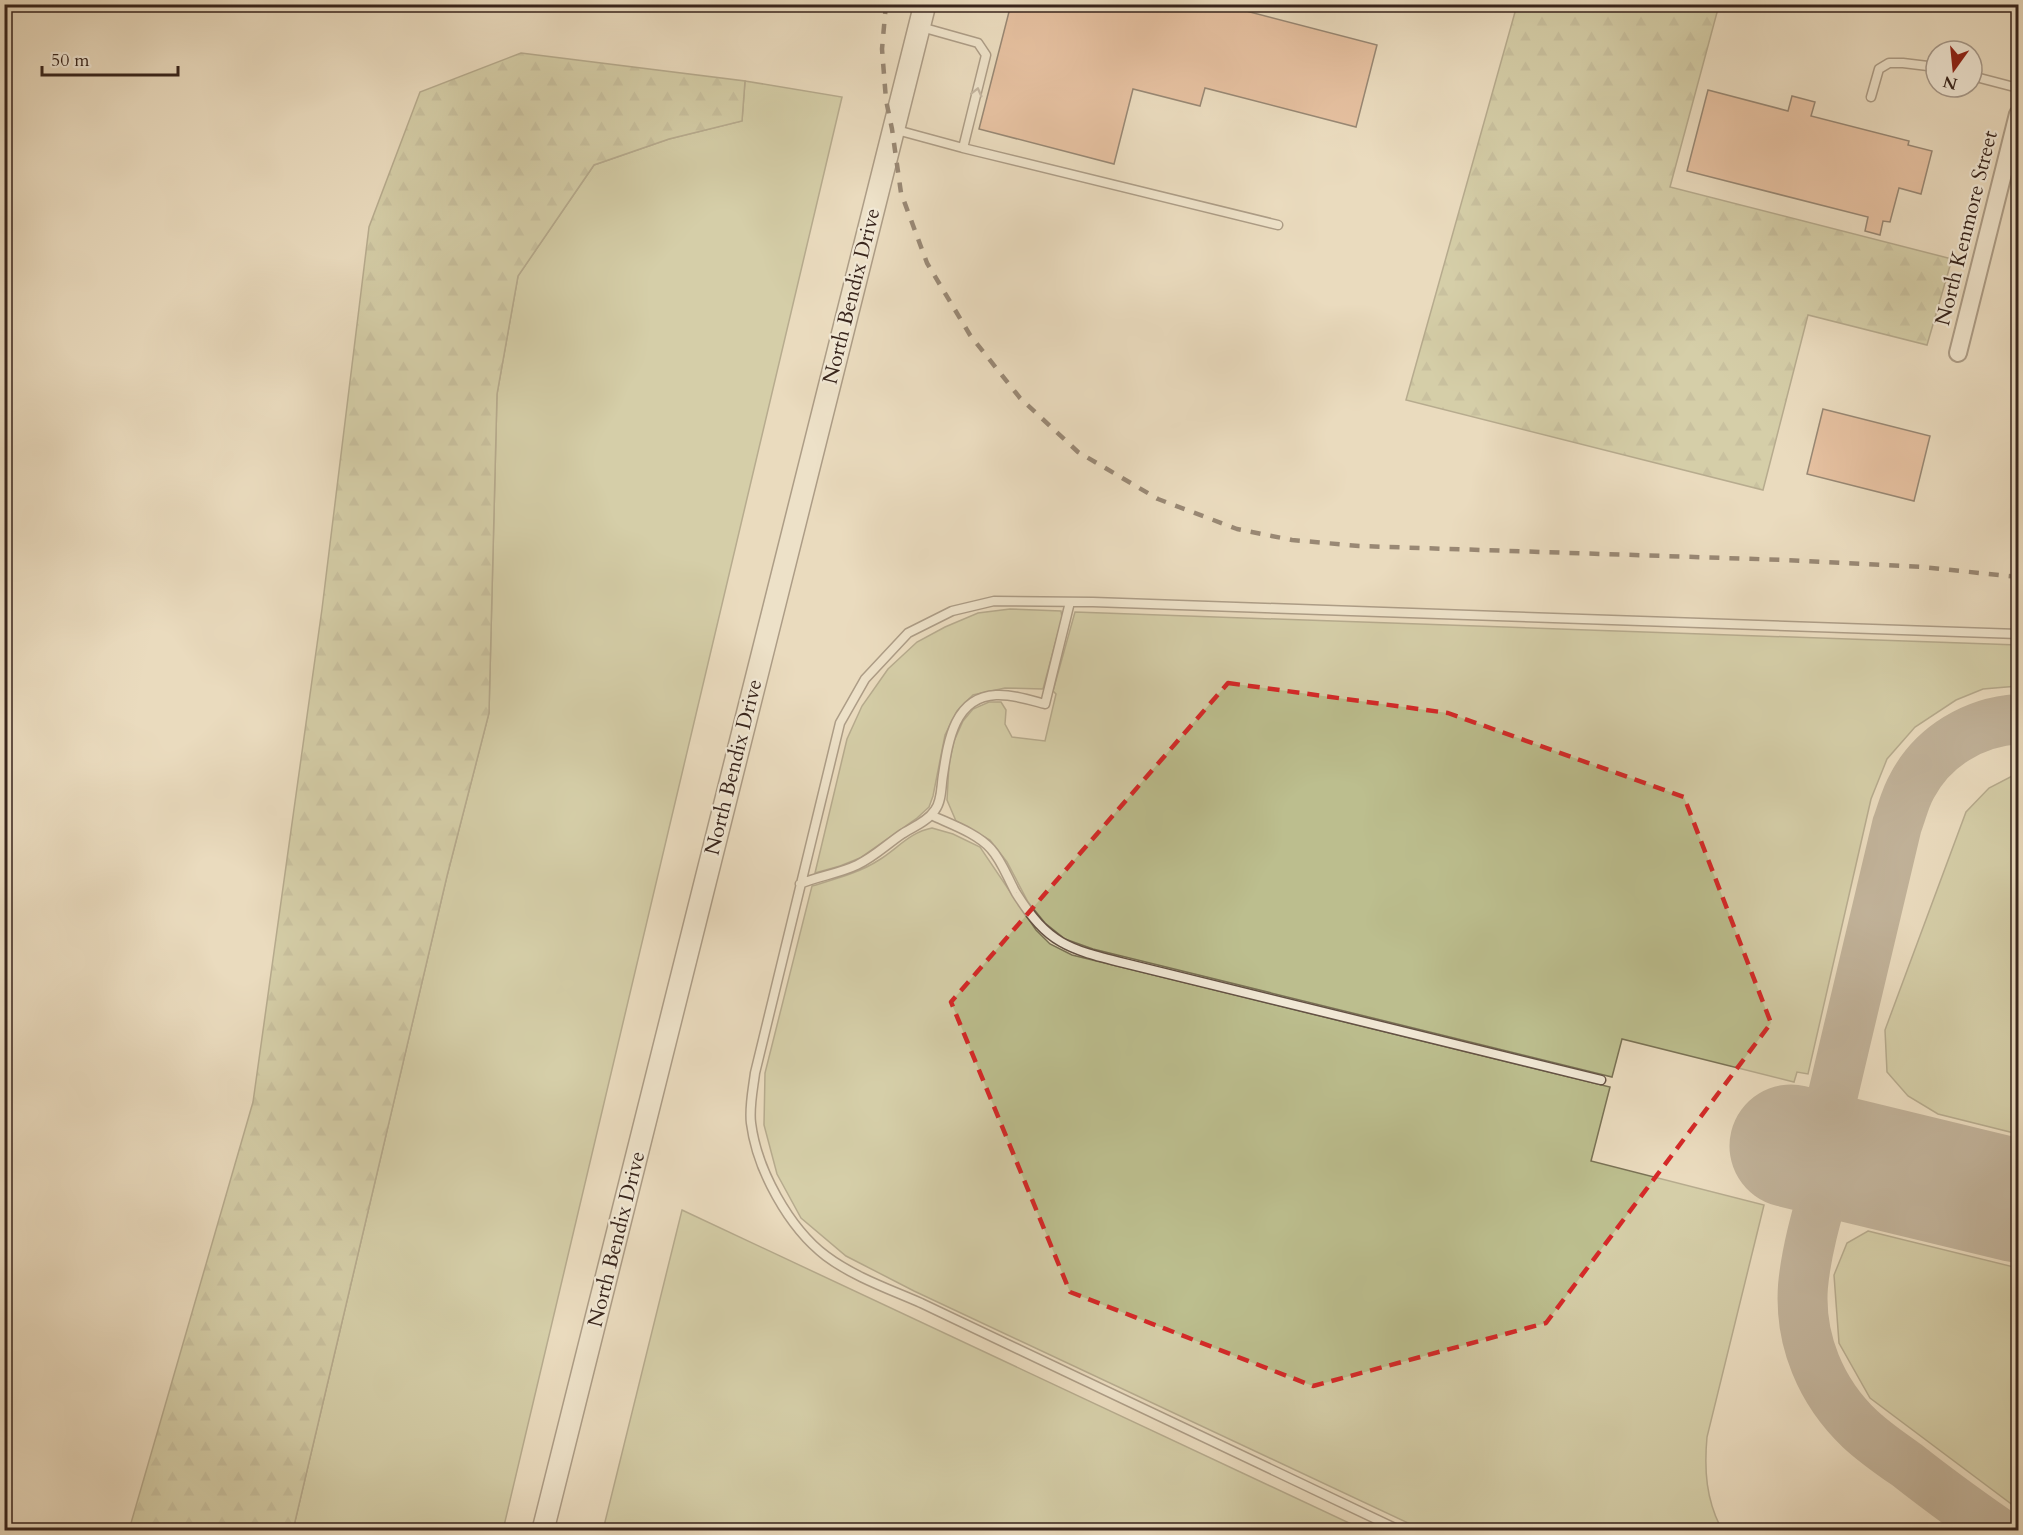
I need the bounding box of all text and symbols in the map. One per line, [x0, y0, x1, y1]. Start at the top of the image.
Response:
scale bar [42, 39, 178, 77]
north arrow [1924, 39, 1984, 99]
text: 50 m [51, 48, 90, 73]
text: N [1941, 70, 1960, 95]
one-way arrow [969, 87, 982, 97]
street label: North Kenmore Street [1928, 127, 2005, 329]
street label: North Bendix Drive [816, 205, 887, 387]
street label: North Bendix Drive [698, 676, 769, 858]
street label: North Bendix Drive [581, 1148, 652, 1330]

